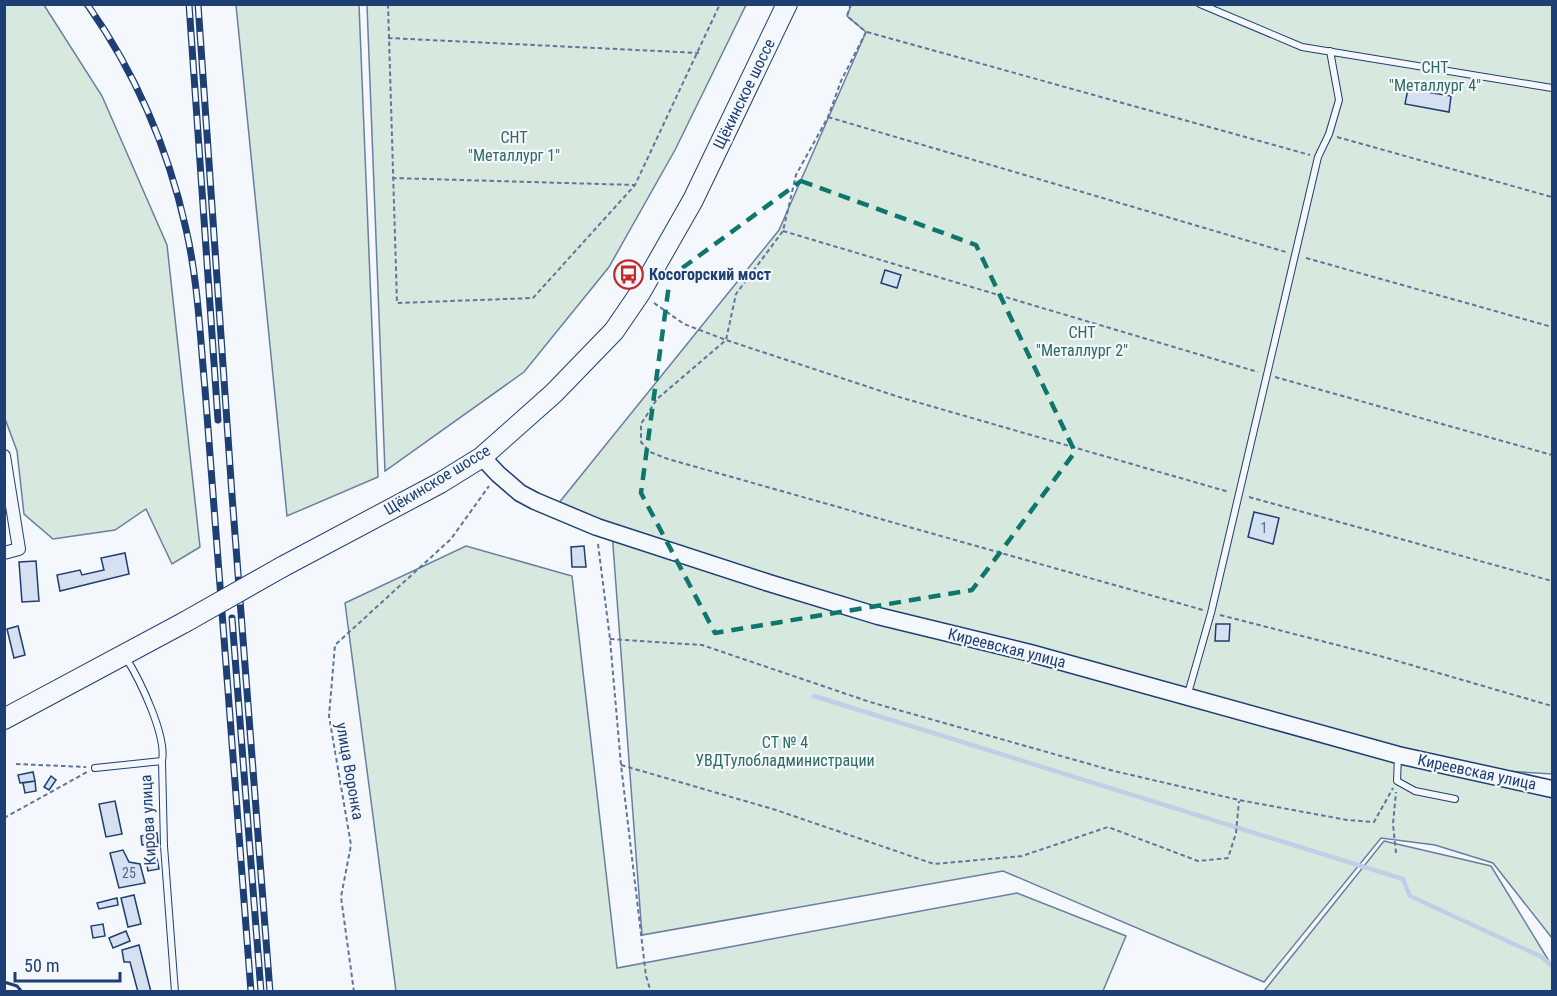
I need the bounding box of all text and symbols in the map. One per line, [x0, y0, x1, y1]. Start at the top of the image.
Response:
street label: Щёкинское шоссе [709, 36, 779, 152]
park label: СНТ "Металлург 4" [1389, 58, 1481, 95]
park label: СНТ "Металлург 1" [468, 128, 560, 165]
bus stop icon: Косогорский мост [612, 258, 644, 290]
place label: Косогорский мост [649, 265, 771, 284]
park label: СНТ "Металлург 2" [1036, 323, 1128, 360]
street label: Щёкинское шоссе [380, 441, 494, 519]
house number: 1 [1261, 520, 1267, 536]
street label: Киреевская улица [946, 624, 1068, 672]
street label: улица Воронка [332, 721, 368, 821]
park label: СТ № 4 УВДТулобладминистрации [695, 733, 875, 770]
street label: Киреевская улица [1416, 750, 1538, 794]
street label: Кирова улица [136, 774, 160, 866]
house number: 25 [122, 865, 136, 881]
scale bar [15, 945, 120, 983]
text: 50 m [24, 955, 59, 976]

